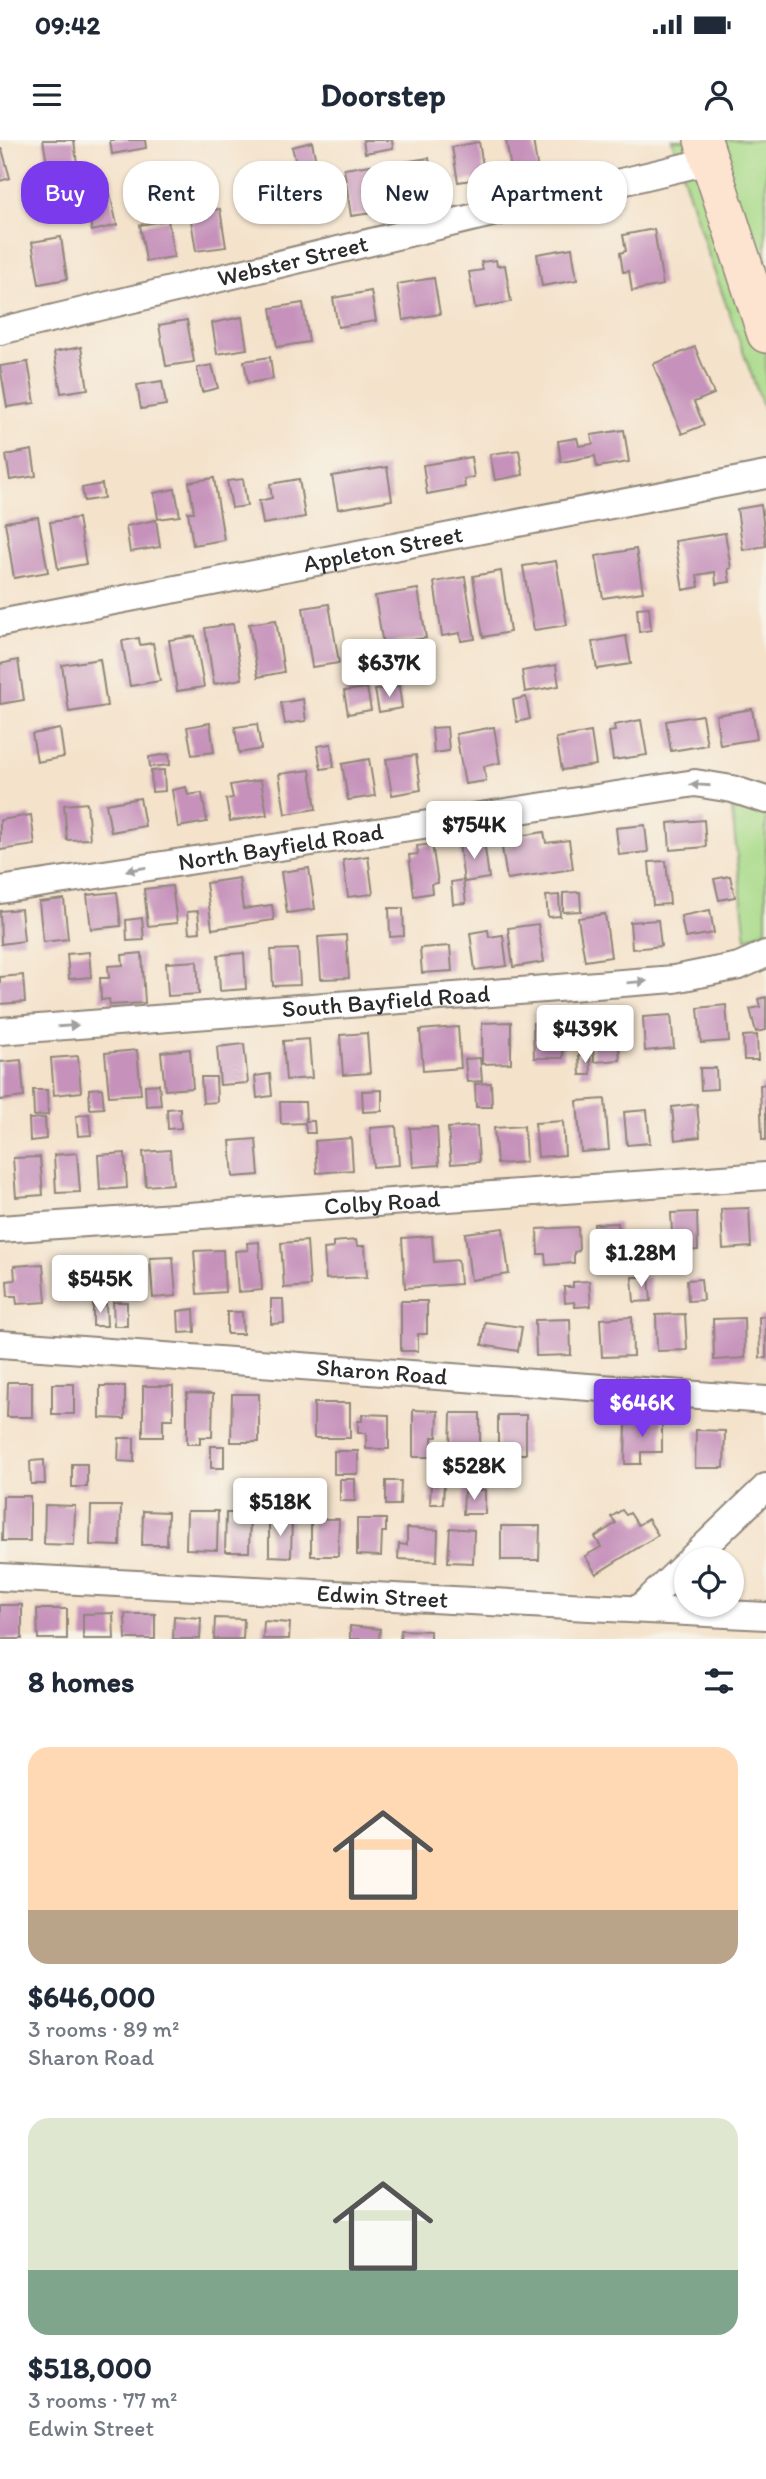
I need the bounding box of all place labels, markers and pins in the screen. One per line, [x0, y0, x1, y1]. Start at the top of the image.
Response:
pin: $637K [340, 640, 438, 699]
pin: $754K [425, 802, 523, 861]
pin: $439K [536, 1006, 634, 1065]
pin: $1.28M [584, 1230, 698, 1289]
pin: $545K [51, 1256, 149, 1315]
pin: $646K [593, 1380, 691, 1439]
pin: $528K [425, 1442, 523, 1502]
pin: $518K [231, 1478, 329, 1538]

